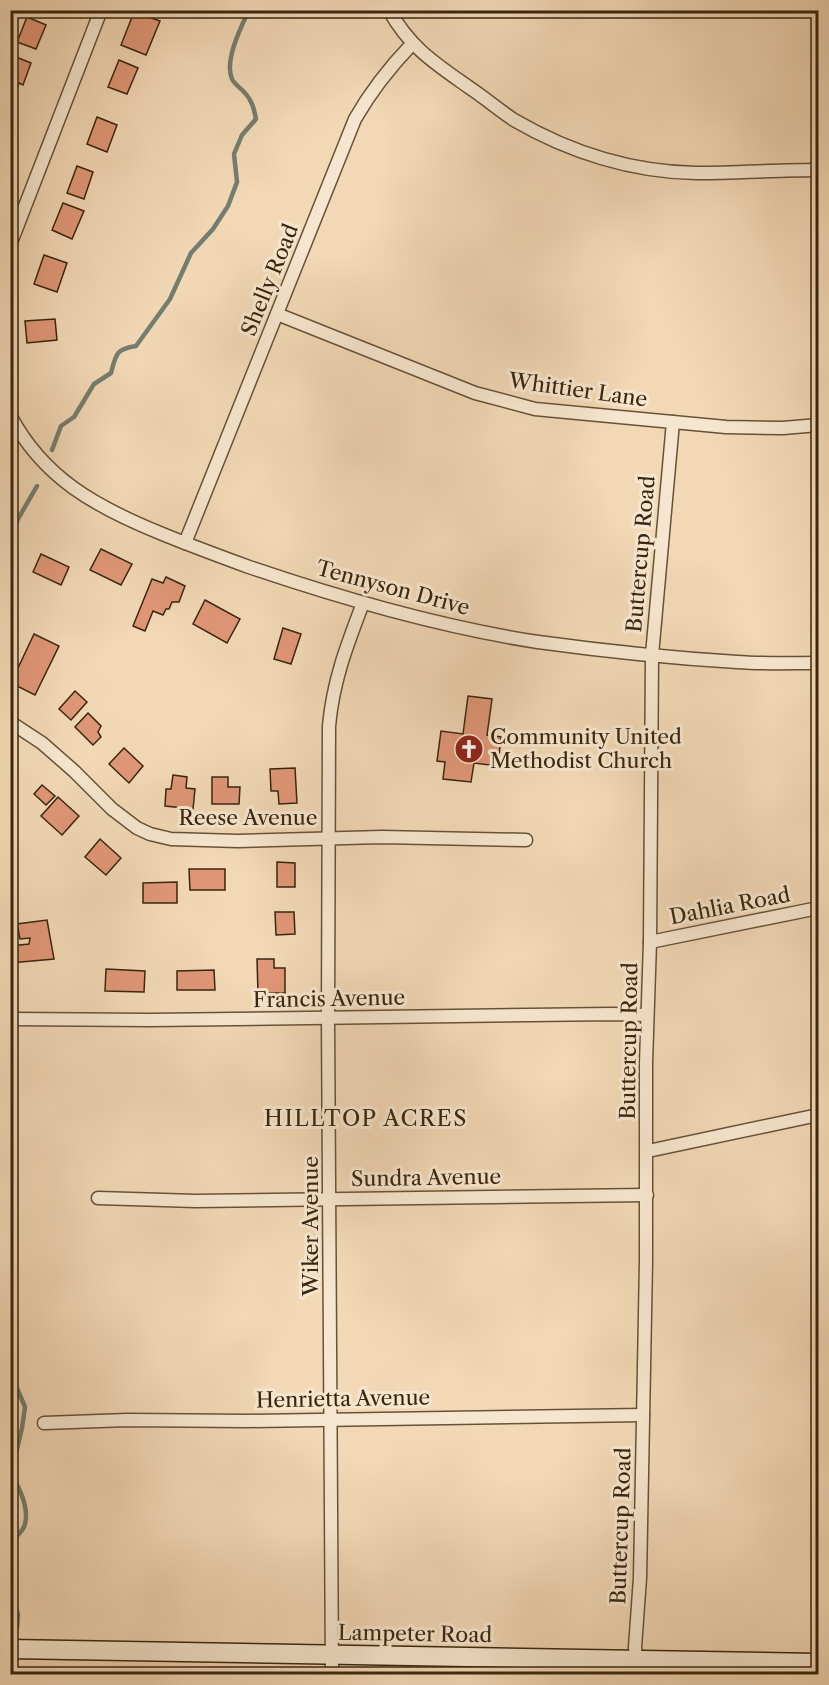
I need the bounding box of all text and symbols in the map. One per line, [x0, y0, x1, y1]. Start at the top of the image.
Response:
street label: Shelly Road [236, 220, 303, 339]
street label: Whittier Lane [506, 367, 649, 412]
street label: Buttercup Road [621, 474, 660, 633]
street label: Tennyson Drive [314, 555, 473, 620]
place label: Community United Methodist Church [490, 724, 682, 773]
church icon: Community United Methodist Church [453, 733, 485, 765]
street label: Reese Avenue [178, 805, 318, 830]
street label: Dahlia Road [668, 882, 792, 929]
street label: Buttercup Road [615, 962, 642, 1120]
street label: Francis Avenue [253, 985, 405, 1012]
district label: HILLTOP ACRES [264, 1105, 468, 1132]
street label: Wiker Avenue [298, 1156, 323, 1297]
street label: Sundra Avenue [351, 1164, 501, 1191]
street label: Henrietta Avenue [256, 1384, 430, 1413]
street label: Buttercup Road [605, 1447, 636, 1605]
street label: Lampeter Road [338, 1620, 493, 1647]

